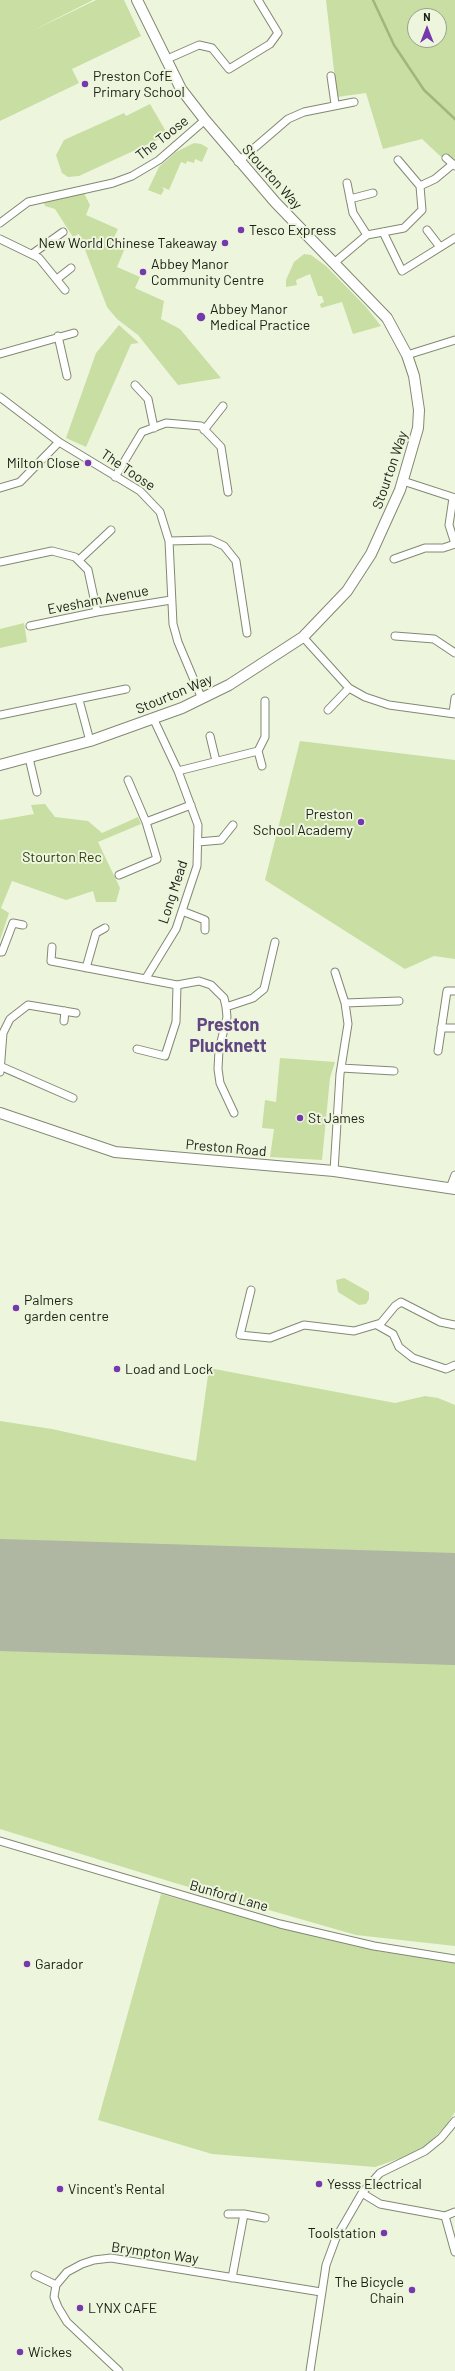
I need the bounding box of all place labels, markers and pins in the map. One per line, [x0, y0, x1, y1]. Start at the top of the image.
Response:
place label: Preston CofE Primary School [93, 68, 185, 100]
marker: Preston CofE Primary School [80, 79, 90, 89]
place label: Tesco Express [249, 222, 336, 238]
marker: Tesco Express [236, 225, 246, 235]
place label: New World Chinese Takeaway [38, 235, 217, 251]
marker: New World Chinese Takeaway [220, 238, 230, 248]
place label: Abbey Manor Community Centre [151, 256, 264, 288]
marker: Abbey Manor Community Centre [138, 267, 148, 277]
place label: Abbey Manor Medical Practice [210, 301, 310, 334]
marker: Abbey Manor Medical Practice [195, 311, 207, 323]
place label: Milton Close [7, 455, 80, 471]
marker: Milton Close [83, 458, 93, 468]
place label: Preston School Academy [253, 806, 353, 838]
marker: Preston School Academy [356, 817, 366, 827]
place label: St James [308, 1110, 365, 1126]
marker: St James [295, 1113, 305, 1123]
place label: Palmers garden centre [24, 1292, 109, 1324]
marker: Palmers garden centre [11, 1303, 21, 1313]
place label: Load and Lock [125, 1361, 213, 1377]
marker: Load and Lock [112, 1364, 122, 1374]
place label: Garador [35, 1956, 83, 1972]
marker: Garador [22, 1959, 32, 1969]
place label: Yesss Electrical [327, 2176, 422, 2192]
marker: Yesss Electrical [314, 2179, 324, 2189]
place label: Vincent's Rental [68, 2181, 165, 2197]
marker: Vincent's Rental [55, 2184, 65, 2194]
place label: Toolstation [308, 2225, 376, 2241]
marker: Toolstation [379, 2228, 389, 2238]
place label: The Bicycle Chain [335, 2274, 404, 2306]
marker: The Bicycle Chain [407, 2285, 417, 2295]
place label: LYNX CAFE [88, 2300, 157, 2316]
marker: LYNX CAFE [75, 2303, 85, 2313]
place label: Wickes [28, 2344, 72, 2360]
marker: Wickes [15, 2347, 25, 2357]

